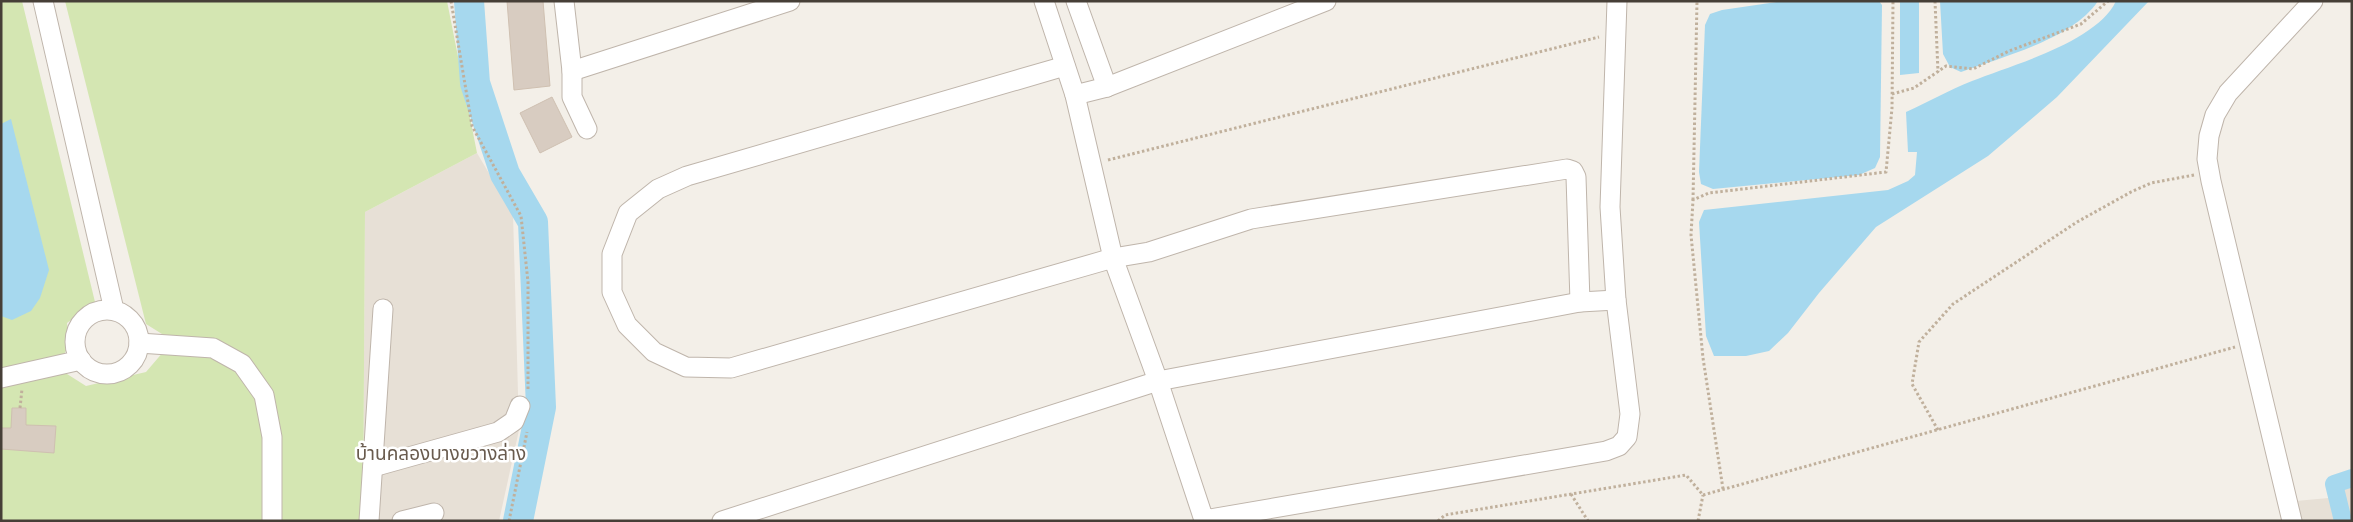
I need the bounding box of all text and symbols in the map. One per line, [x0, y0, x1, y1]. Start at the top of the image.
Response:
district label: บ้านคลองบางขวางล่าง [356, 440, 526, 466]

